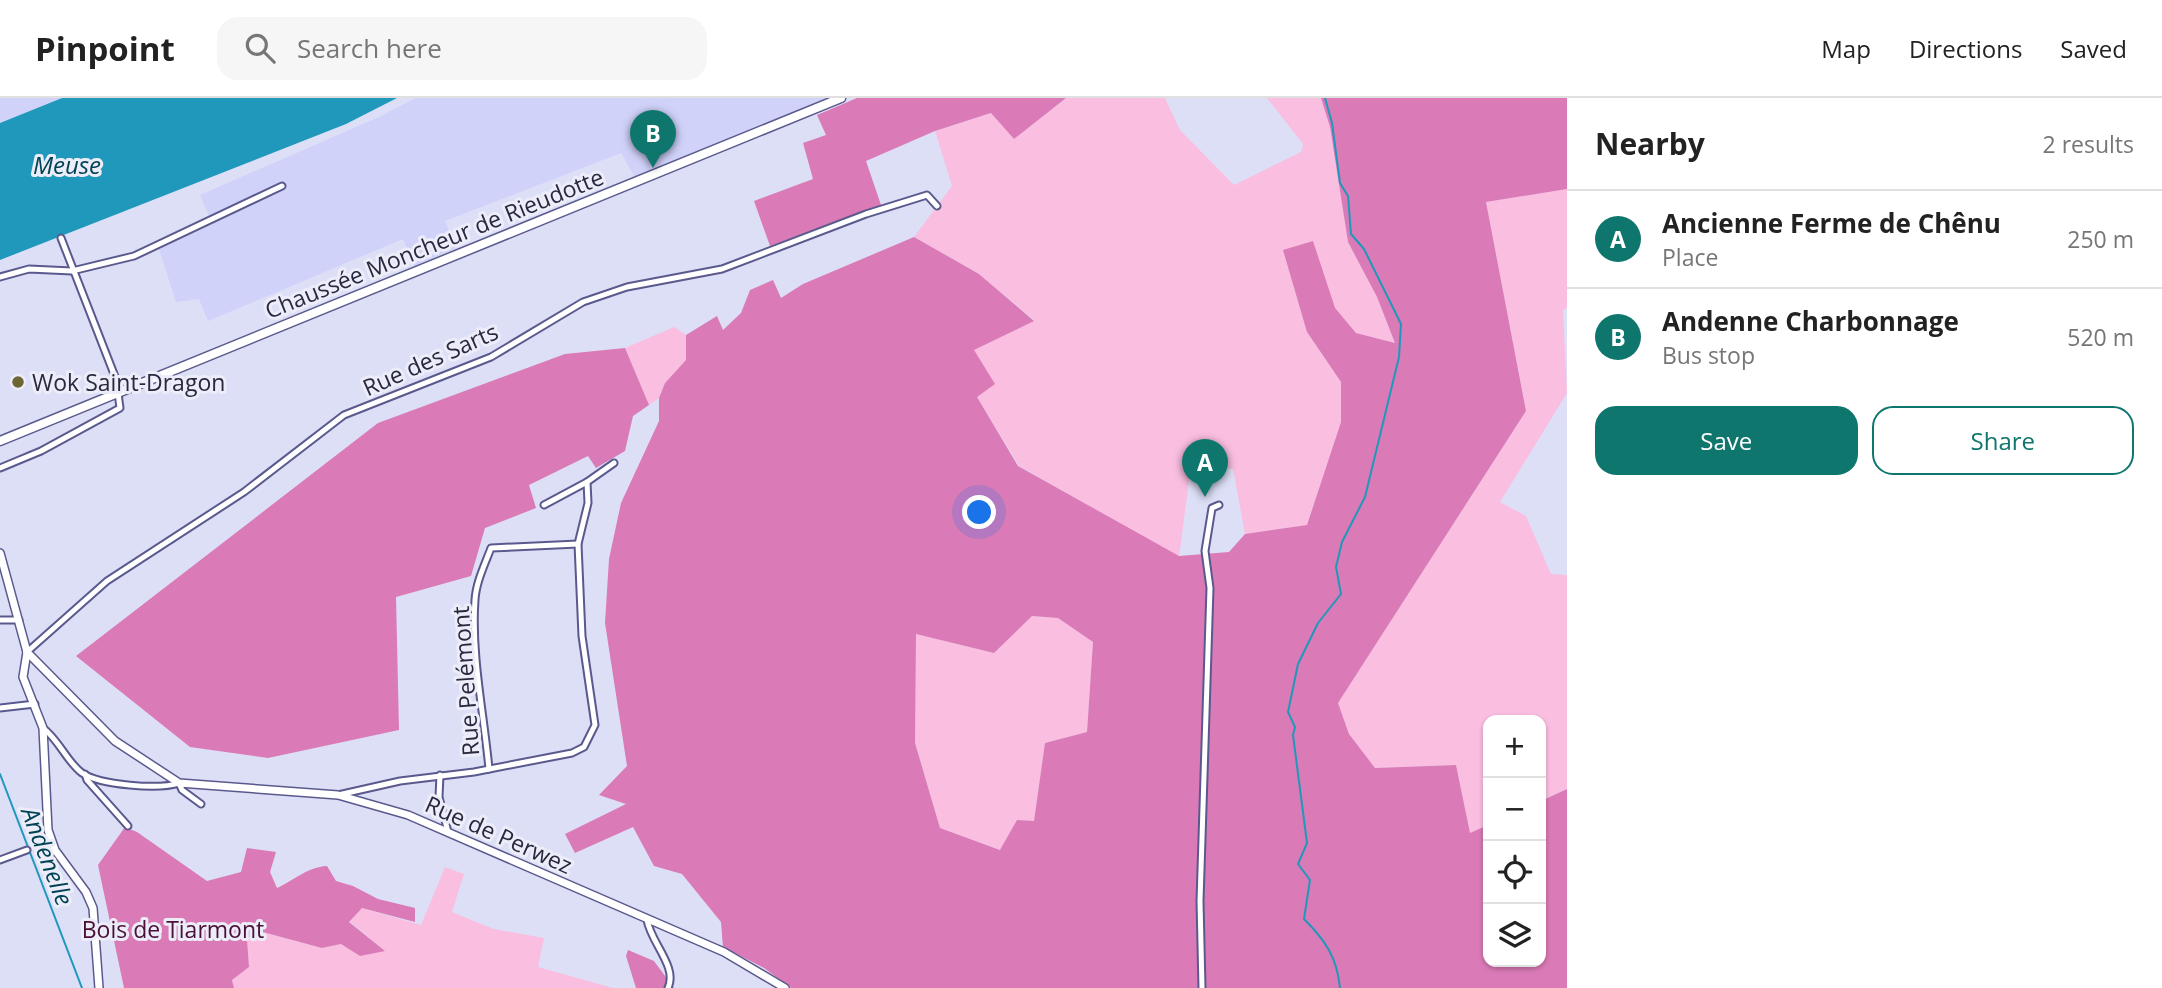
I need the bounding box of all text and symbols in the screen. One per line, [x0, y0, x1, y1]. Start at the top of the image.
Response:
search box [217, 17, 707, 80]
text: Pinpoint [35, 26, 175, 71]
icon: search [241, 29, 279, 67]
text: Search here [297, 30, 442, 66]
text: Map [1821, 32, 1871, 65]
text: Directions [1909, 32, 2022, 65]
text: Saved [2060, 32, 2127, 65]
pin: B [630, 110, 676, 168]
text: Nearby [1595, 123, 1705, 164]
text: 2 results [2043, 128, 2134, 160]
water label: Meuse [33, 148, 101, 181]
street label: Chaussée Moncheur de Rieudotte [260, 160, 608, 326]
text: Ancienne Ferme de Chênu [1662, 205, 2001, 241]
text: A [1610, 223, 1626, 255]
text: 250 m [2067, 223, 2134, 255]
text: Place [1662, 241, 1718, 273]
text: Andenne Charbonnage [1662, 303, 1959, 339]
street label: Rue des Sarts [357, 315, 503, 403]
text: B [1610, 321, 1626, 353]
text: 520 m [2067, 321, 2134, 353]
text: Bus stop [1662, 339, 1755, 371]
place label: Wok Saint-Dragon [32, 366, 225, 398]
marker: Wok Saint-Dragon [10, 374, 26, 390]
button: Save [1595, 406, 1858, 475]
button: Share [1872, 406, 2134, 475]
pin: A [1182, 439, 1228, 497]
your location [962, 495, 996, 529]
street label: Rue Pelémont [444, 605, 486, 757]
map controls [1483, 715, 1546, 967]
button: + [1483, 715, 1546, 778]
button: − [1483, 778, 1546, 841]
street label: Rue de Perwez [420, 787, 578, 881]
water label: Andenelle [13, 800, 82, 910]
button: locate [1483, 841, 1546, 904]
button: layers [1483, 904, 1546, 967]
park label: Bois de Tiarmont [82, 913, 264, 945]

